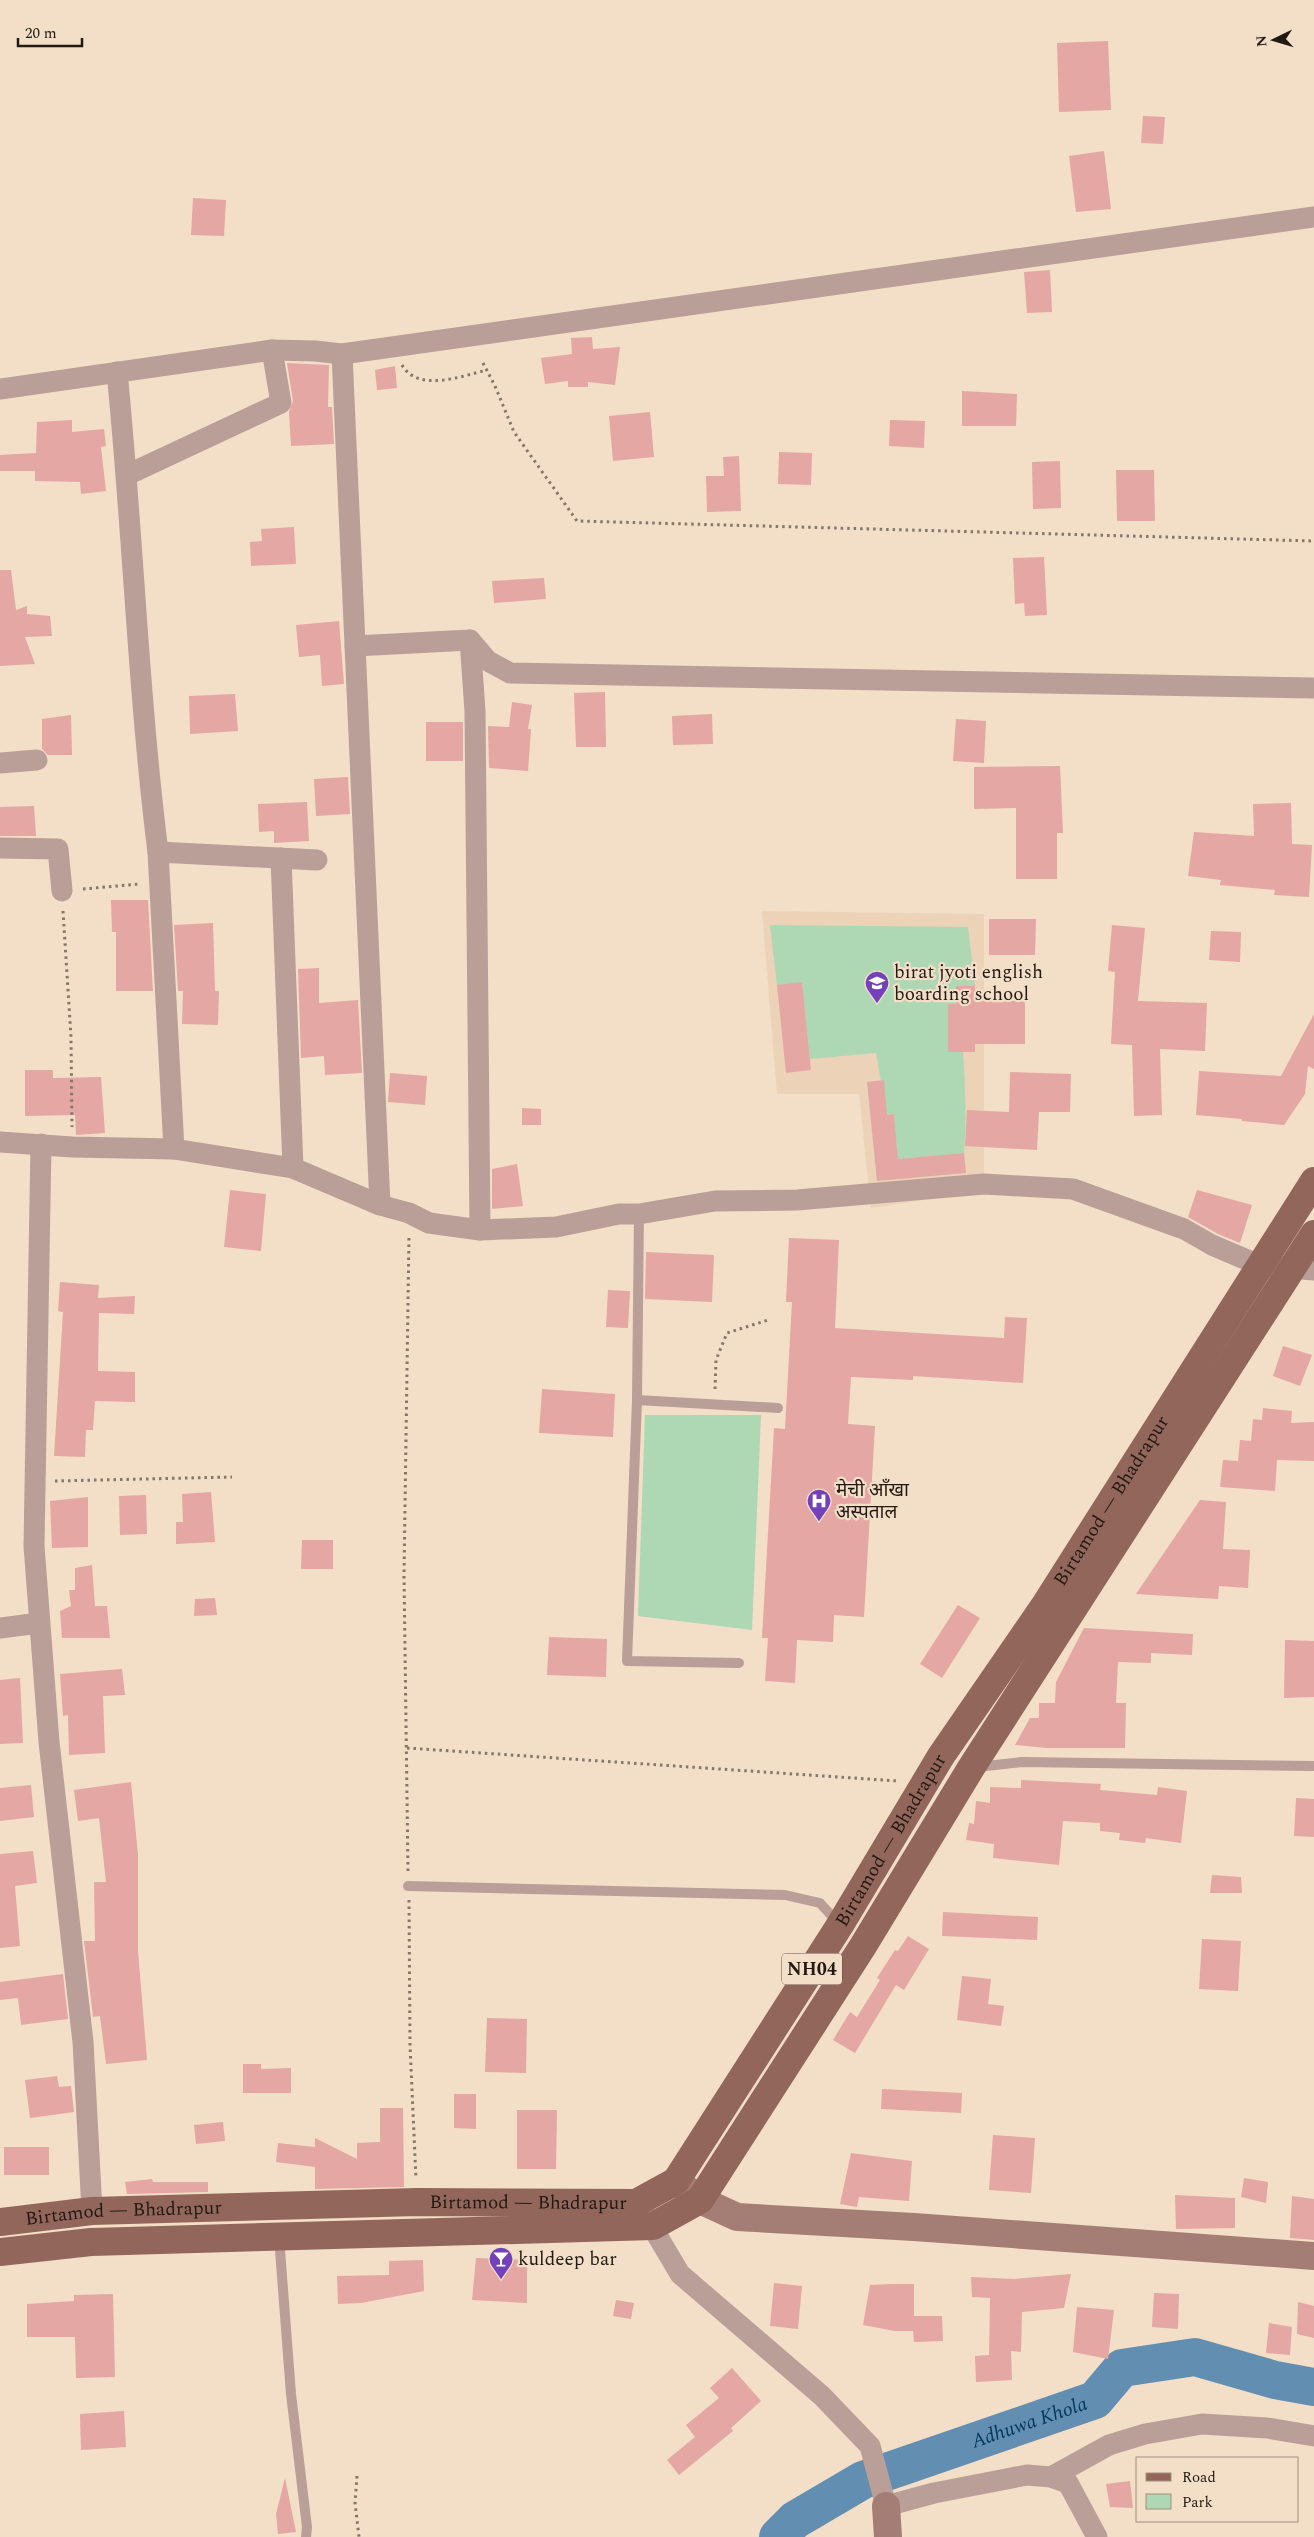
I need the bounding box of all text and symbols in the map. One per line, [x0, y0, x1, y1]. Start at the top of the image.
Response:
scale bar [18, 15, 81, 47]
north arrow [1249, 15, 1299, 65]
text: 20 m [25, 22, 57, 45]
text: N [1251, 34, 1273, 48]
place label: birat jyoti english boarding school [894, 958, 1043, 1009]
school or university icon: birat jyoti english boarding school [864, 970, 890, 1004]
street label: Birtamod — Bhadrapur [1046, 1409, 1176, 1592]
place label: मेची आँखा अस्पताल [836, 1476, 910, 1527]
hospital icon: मेची आँखा अस्पताल [806, 1488, 832, 1522]
street label: Birtamod — Bhadrapur [828, 1748, 954, 1932]
road number: NH04 [782, 1954, 842, 1985]
street label: Birtamod — Bhadrapur [430, 2188, 627, 2217]
street label: Birtamod — Bhadrapur [24, 2193, 223, 2233]
place label: kuldeep bar [518, 2245, 617, 2274]
bar icon: kuldeep bar [488, 2246, 514, 2280]
water label: Adhuwa Khola [966, 2389, 1091, 2457]
legend [1136, 2457, 1299, 2522]
text: Road [1182, 2466, 1216, 2489]
text: Park [1182, 2491, 1213, 2514]

